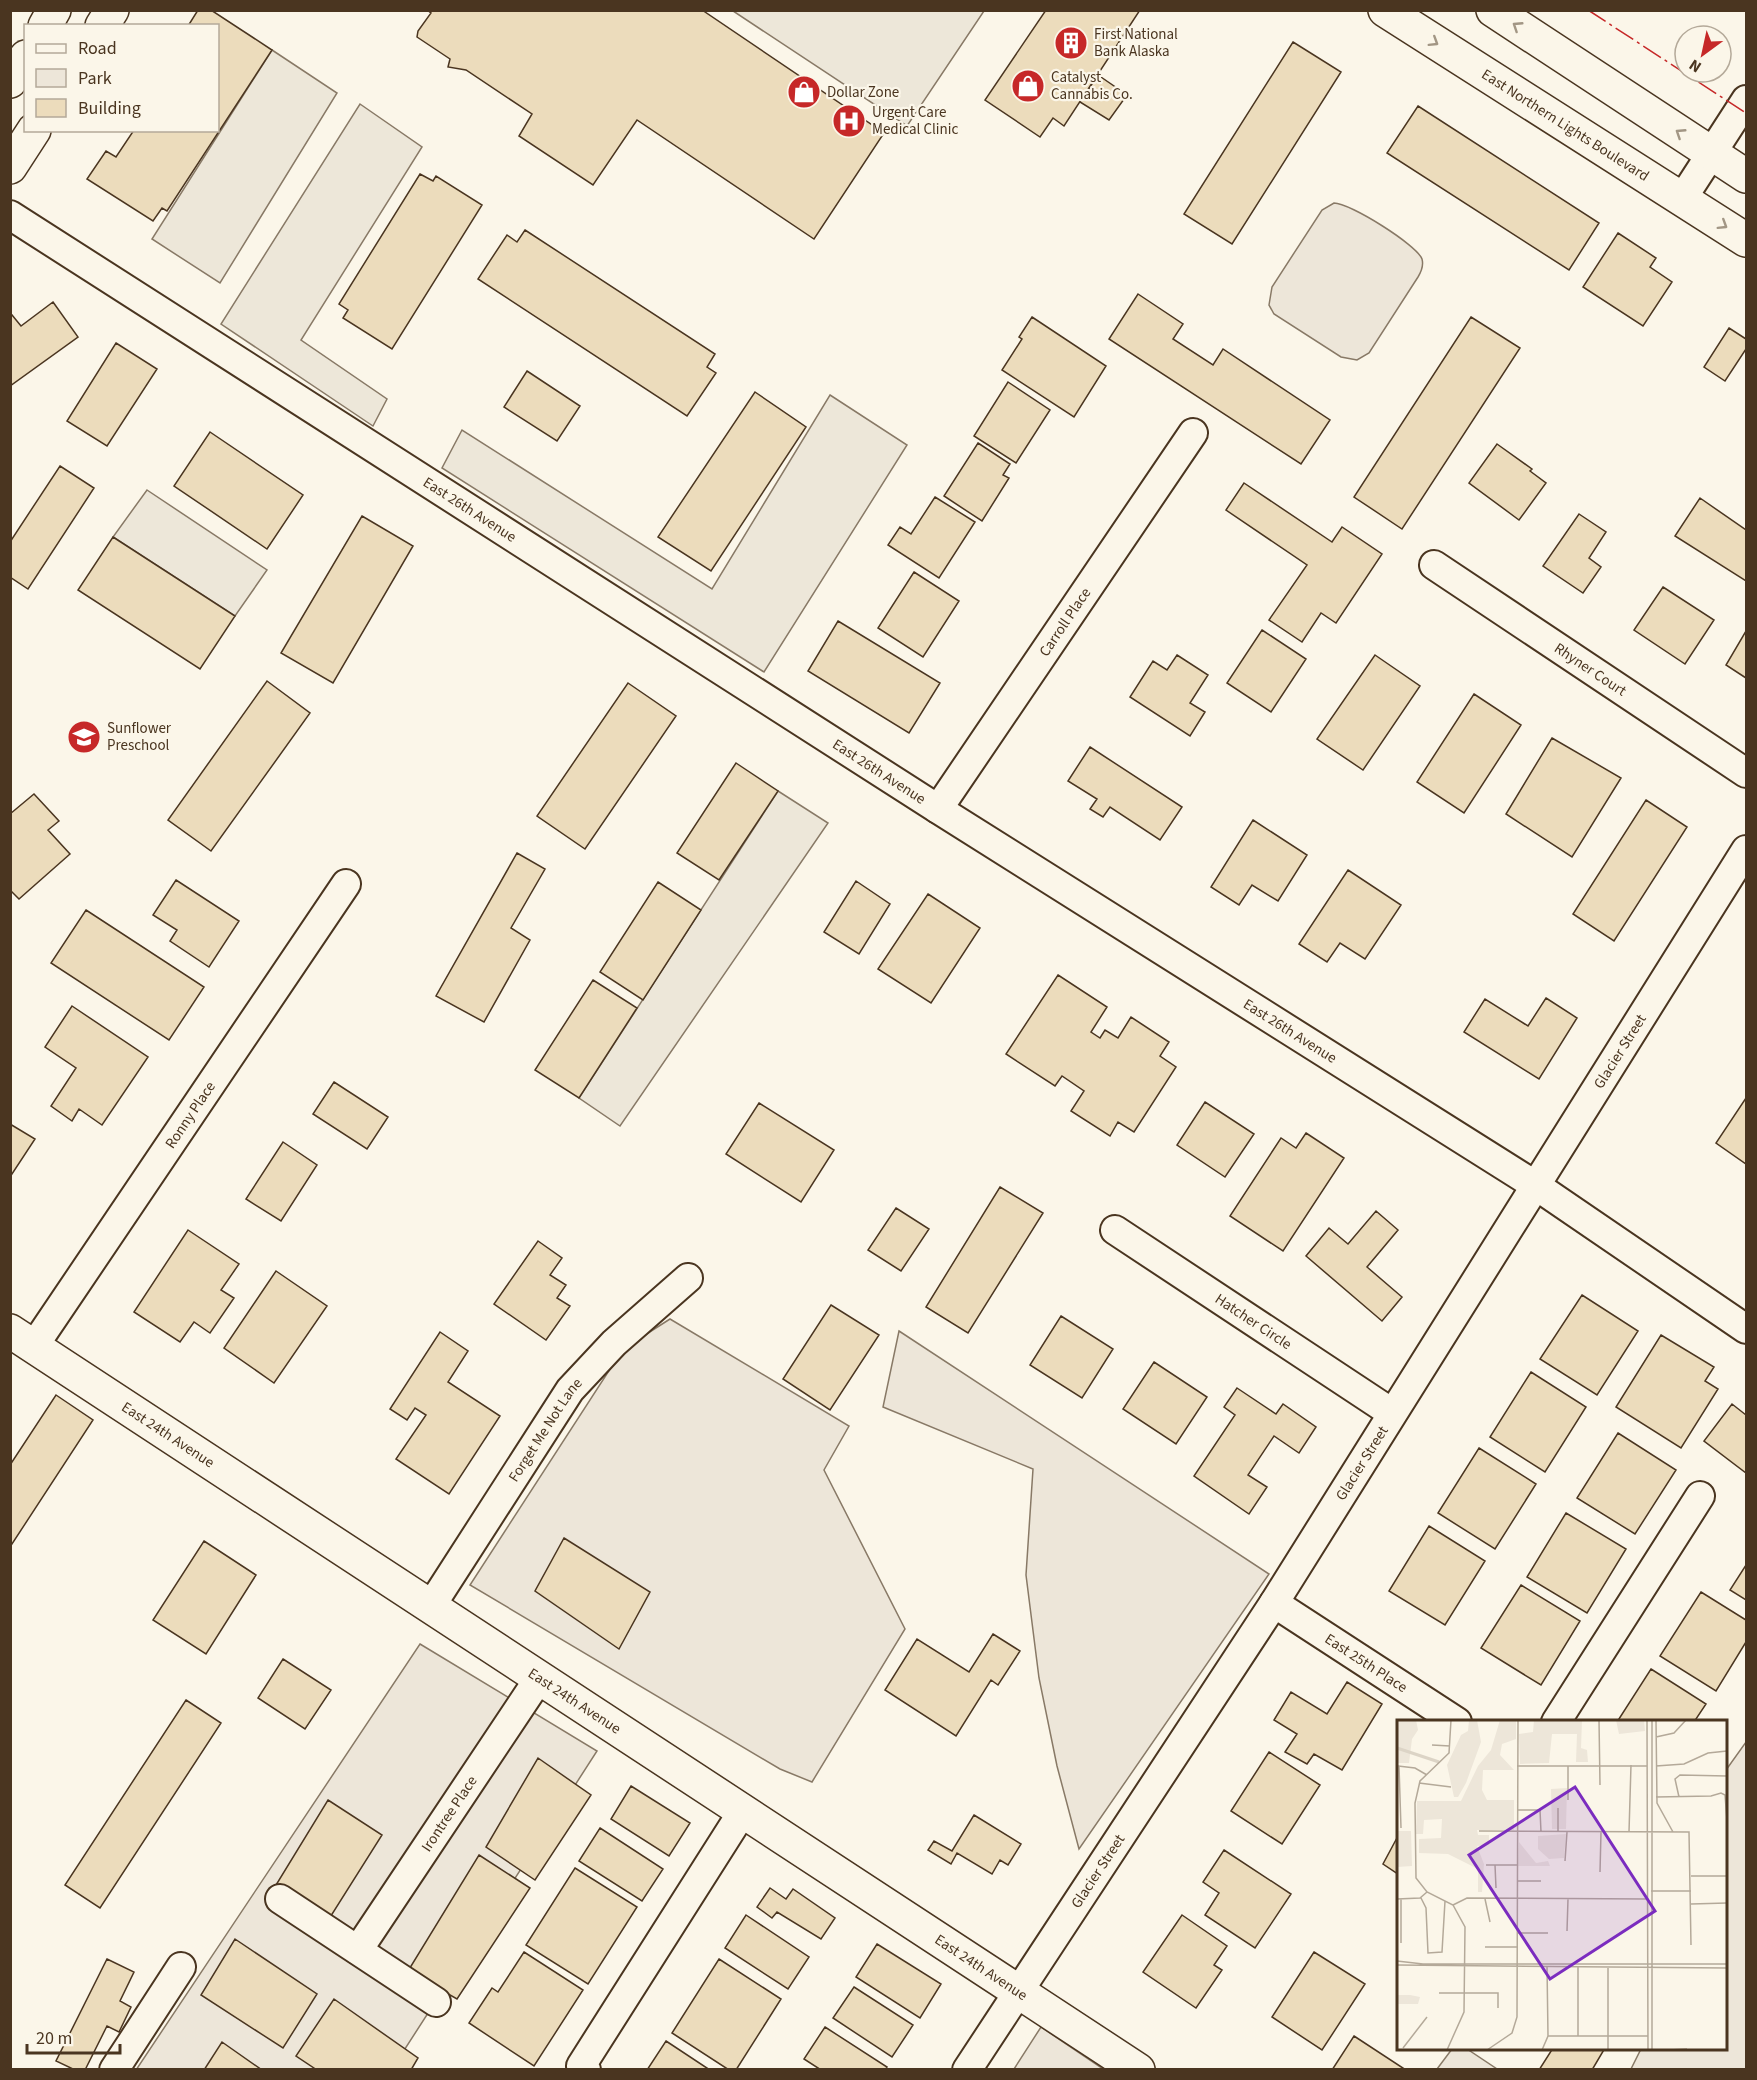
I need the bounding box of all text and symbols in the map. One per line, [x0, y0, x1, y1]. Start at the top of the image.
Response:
one-way arrow [1513, 22, 1524, 33]
legend [24, 24, 219, 132]
place label: First National Bank Alaska [1094, 24, 1178, 62]
north arrow [1673, 24, 1733, 84]
building icon: First National Bank Alaska [1053, 25, 1089, 61]
one-way arrow [1428, 35, 1438, 47]
text: Road [78, 36, 117, 61]
text: N [1685, 54, 1706, 78]
street label: East Northern Lights Boulevard [1477, 64, 1653, 187]
text: Park [78, 66, 112, 91]
place label: Catalyst Cannabis Co. [1051, 67, 1133, 105]
shop icon: Catalyst Cannabis Co. [1010, 68, 1046, 104]
shop icon: Dollar Zone [786, 74, 822, 110]
place label: Dollar Zone [827, 82, 899, 103]
text: Building [78, 96, 141, 121]
place label: Urgent Care Medical Clinic [872, 102, 958, 140]
hospital icon: Urgent Care Medical Clinic [831, 103, 867, 139]
one-way arrow [1676, 129, 1687, 140]
one-way arrow [1717, 217, 1727, 229]
street label: East 26th Avenue [419, 472, 520, 547]
street label: Carroll Place [1034, 584, 1096, 661]
street label: Rhyner Court [1550, 638, 1630, 701]
place label: Sunflower Preschool [107, 718, 172, 756]
school or university icon: Sunflower Preschool [66, 719, 102, 755]
street label: East 26th Avenue [828, 734, 930, 809]
street label: East 26th Avenue [1239, 994, 1341, 1069]
street label: Glacier Street [1589, 1010, 1652, 1093]
street label: Ronny Place [160, 1077, 221, 1153]
street label: Hatcher Circle [1211, 1289, 1296, 1355]
street label: Forget Me Not Lane [504, 1373, 587, 1486]
street label: East 24th Avenue [117, 1397, 218, 1473]
street label: Glacier Street [1331, 1422, 1393, 1505]
street label: East 25th Place [1321, 1629, 1411, 1698]
street label: East 24th Avenue [524, 1663, 625, 1739]
inset map [1397, 1720, 1727, 2050]
street label: Irontree Place [416, 1772, 482, 1856]
street label: Glacier Street [1066, 1830, 1130, 1912]
street label: East 24th Avenue [930, 1930, 1031, 2006]
scale bar [27, 2017, 120, 2055]
text: 20 m [36, 2026, 72, 2051]

